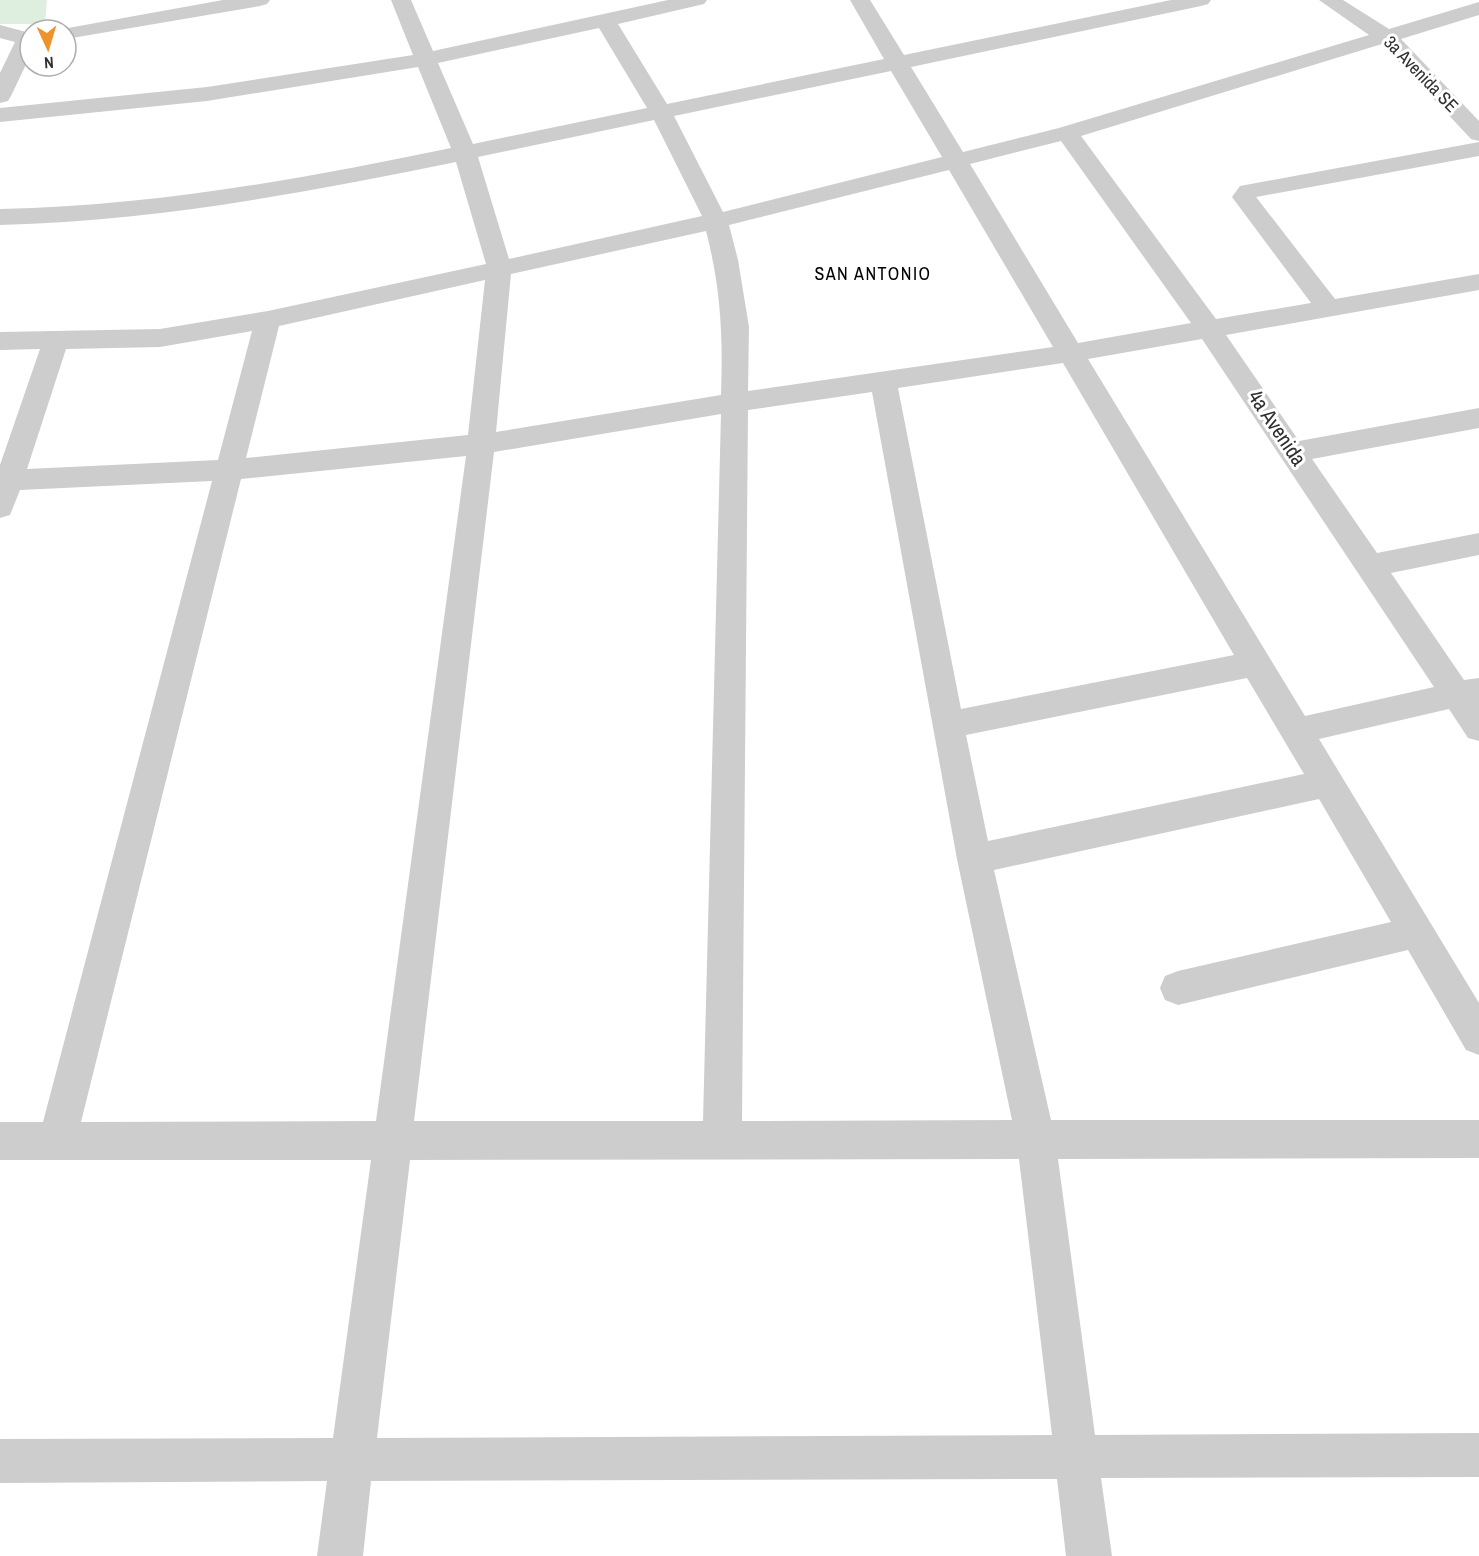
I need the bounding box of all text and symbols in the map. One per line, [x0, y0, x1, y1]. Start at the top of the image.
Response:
north arrow [18, 18, 78, 78]
street label: 3a Avenida SE [1379, 30, 1464, 117]
text: N [44, 52, 55, 74]
district label: SAN ANTONIO [814, 261, 932, 286]
street label: 4a Avenida [1241, 384, 1314, 472]

